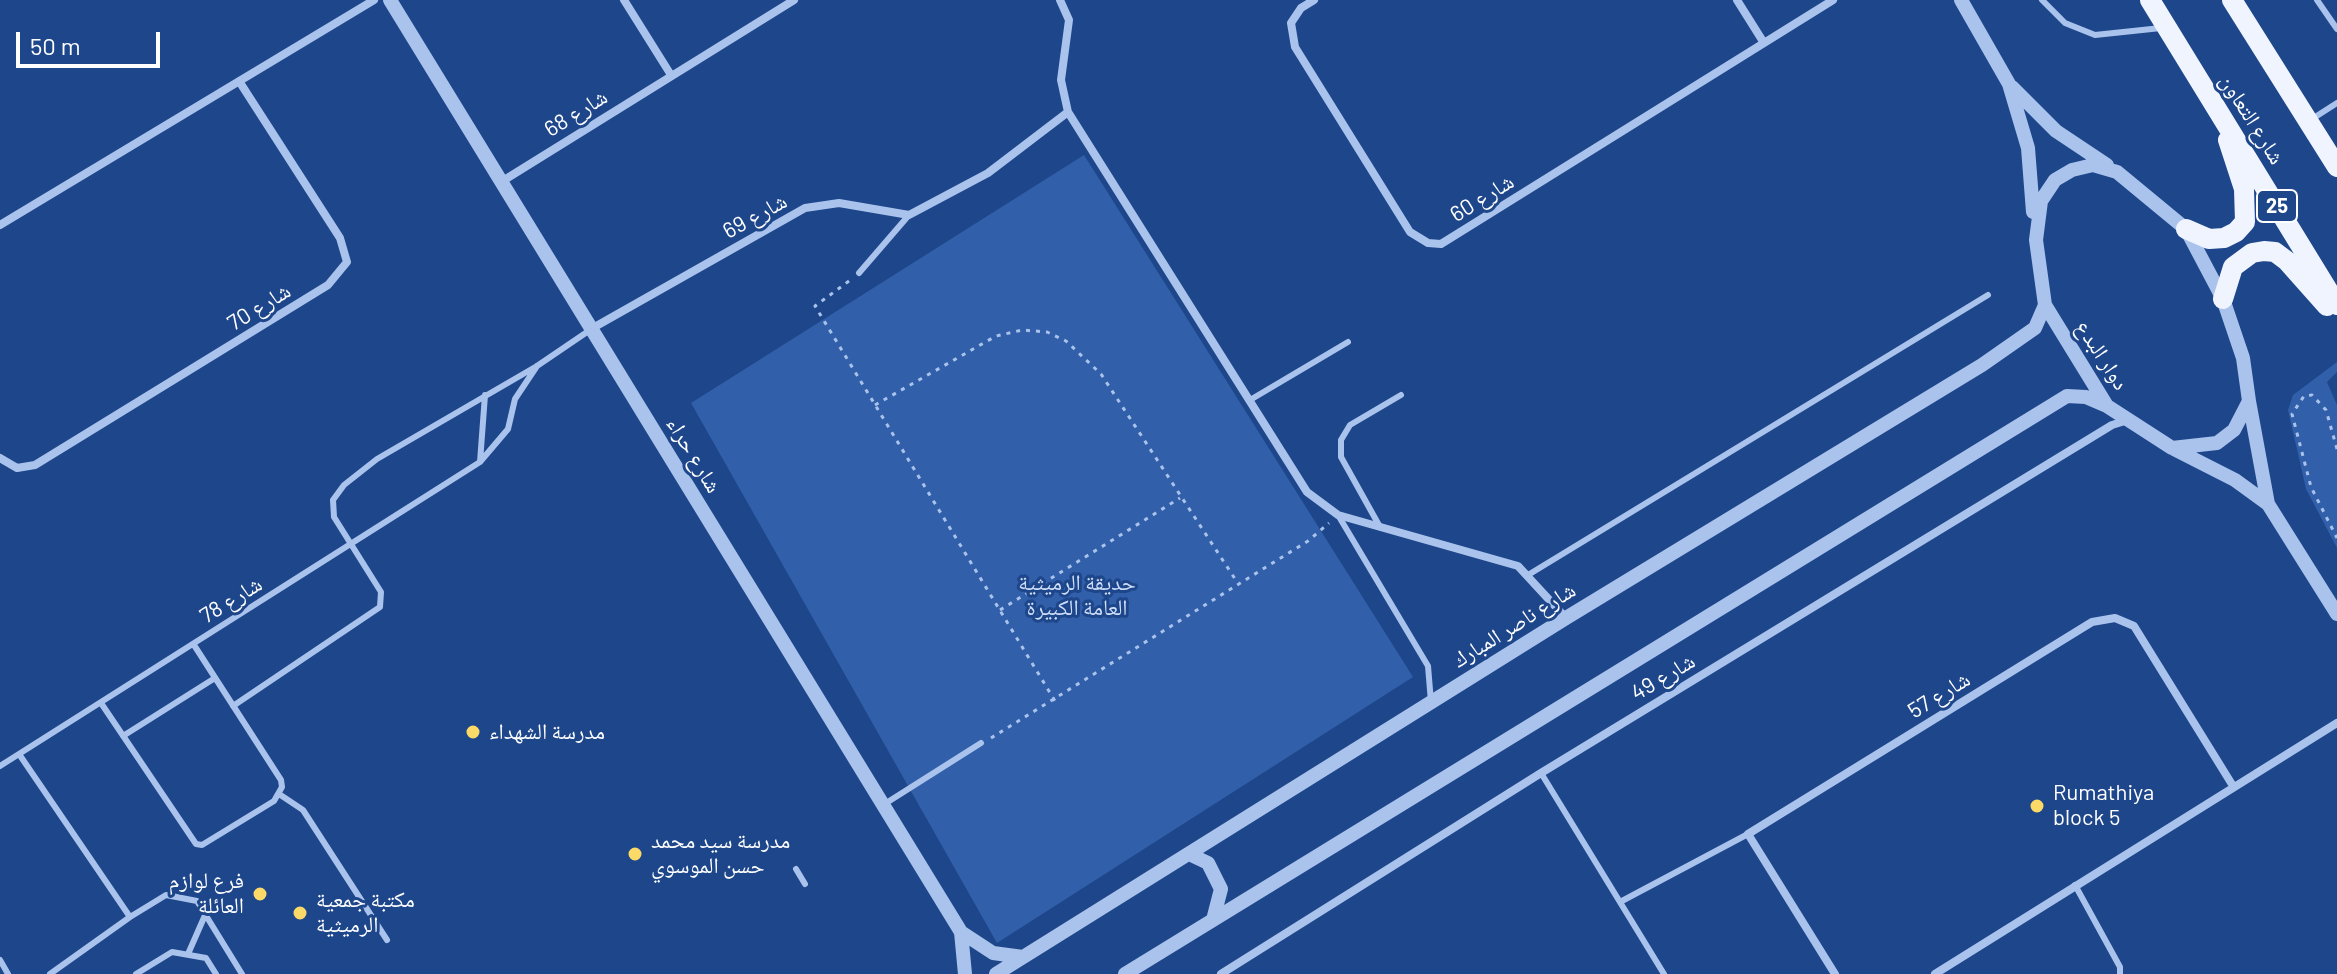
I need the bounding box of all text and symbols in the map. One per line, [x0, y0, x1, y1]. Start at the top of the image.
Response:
scale bar [20, 16, 164, 66]
text: 50 m [30, 31, 81, 60]
street label: شارع التعاون [2214, 69, 2290, 169]
street label: شارع 68 [540, 84, 612, 142]
street label: شارع 60 [1445, 168, 1519, 228]
street label: شارع 69 [718, 188, 792, 244]
road number: 25 [2257, 190, 2297, 222]
street label: شارع 70 [223, 278, 295, 336]
street label: دوار البدع [2070, 315, 2134, 395]
street label: شارع حراء [661, 412, 727, 498]
park label: حديقة الرميثية العامة الكبيرة [1018, 570, 1136, 622]
street label: شارع 78 [195, 571, 267, 629]
street label: شارع ناصر المبارك [1448, 577, 1580, 673]
street label: شارع 49 [1626, 648, 1700, 706]
street label: شارع 57 [1903, 666, 1975, 724]
place label: مدرسة الشهداء [489, 719, 605, 745]
marker: مدرسة الشهداء [464, 723, 482, 741]
place label: Rumathiya block 5 [2053, 780, 2154, 832]
marker: Rumathiya block 5 [2028, 797, 2046, 815]
place label: مدرسة سيد محمد حسن الموسوي [651, 828, 790, 880]
marker: مدرسة سيد محمد حسن الموسوي [626, 845, 644, 863]
place label: فرع لوازم العائلة [169, 868, 244, 920]
marker: فرع لوازم العائلة [251, 885, 269, 903]
place label: مكتبة جمعية الرميثية [316, 887, 415, 938]
marker: مكتبة جمعية الرميثية [291, 904, 309, 922]

